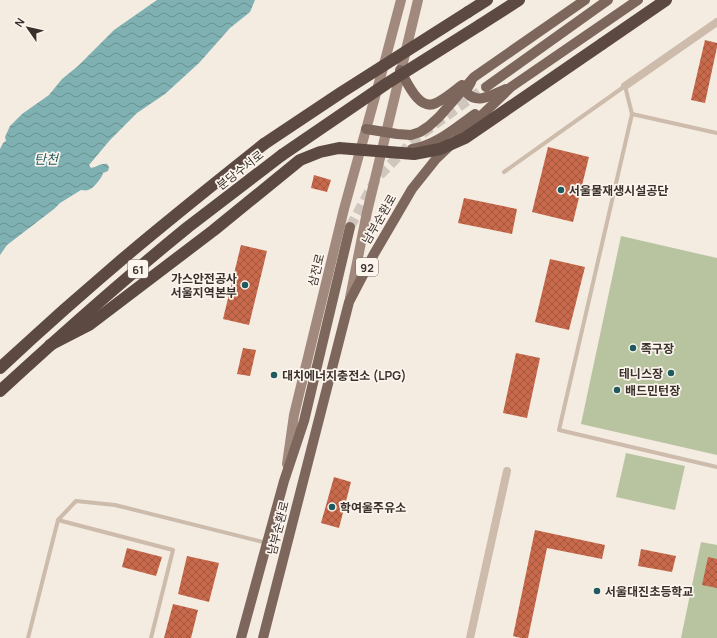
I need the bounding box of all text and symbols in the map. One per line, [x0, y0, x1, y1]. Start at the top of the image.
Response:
north arrow [8, 8, 48, 48]
text: N [11, 15, 28, 30]
street label: 분당수서로 [213, 146, 267, 194]
water label: 탄천 [34, 150, 59, 168]
place label: 서울물재생시설공단 [569, 182, 668, 199]
marker: 서울물재생시설공단 [556, 185, 566, 195]
street label: 남부순환로 [358, 191, 400, 247]
street label: 삼전로 [304, 252, 328, 288]
road number: 92 [356, 258, 378, 276]
road number: 61 [128, 260, 148, 278]
place label: 가스안전공사 서울지역본부 [171, 270, 237, 301]
marker: 가스안전공사 서울지역본부 [240, 280, 250, 290]
place label: 족구장 [641, 340, 674, 357]
marker: 족구장 [628, 343, 638, 353]
place label: 테니스장 [619, 365, 663, 382]
place label: 대치에너지충전소 (LPG) [282, 367, 406, 384]
marker: 테니스장 [666, 368, 676, 378]
marker: 대치에너지충전소 (LPG) [269, 370, 279, 380]
place label: 배드민턴장 [625, 382, 680, 399]
marker: 배드민턴장 [612, 385, 622, 395]
street label: 남부순환로 [263, 499, 293, 557]
place label: 학여울주유소 [340, 499, 406, 516]
marker: 학여울주유소 [327, 502, 337, 512]
place label: 서울대진초등학교 [605, 583, 693, 600]
marker: 서울대진초등학교 [592, 586, 602, 596]

